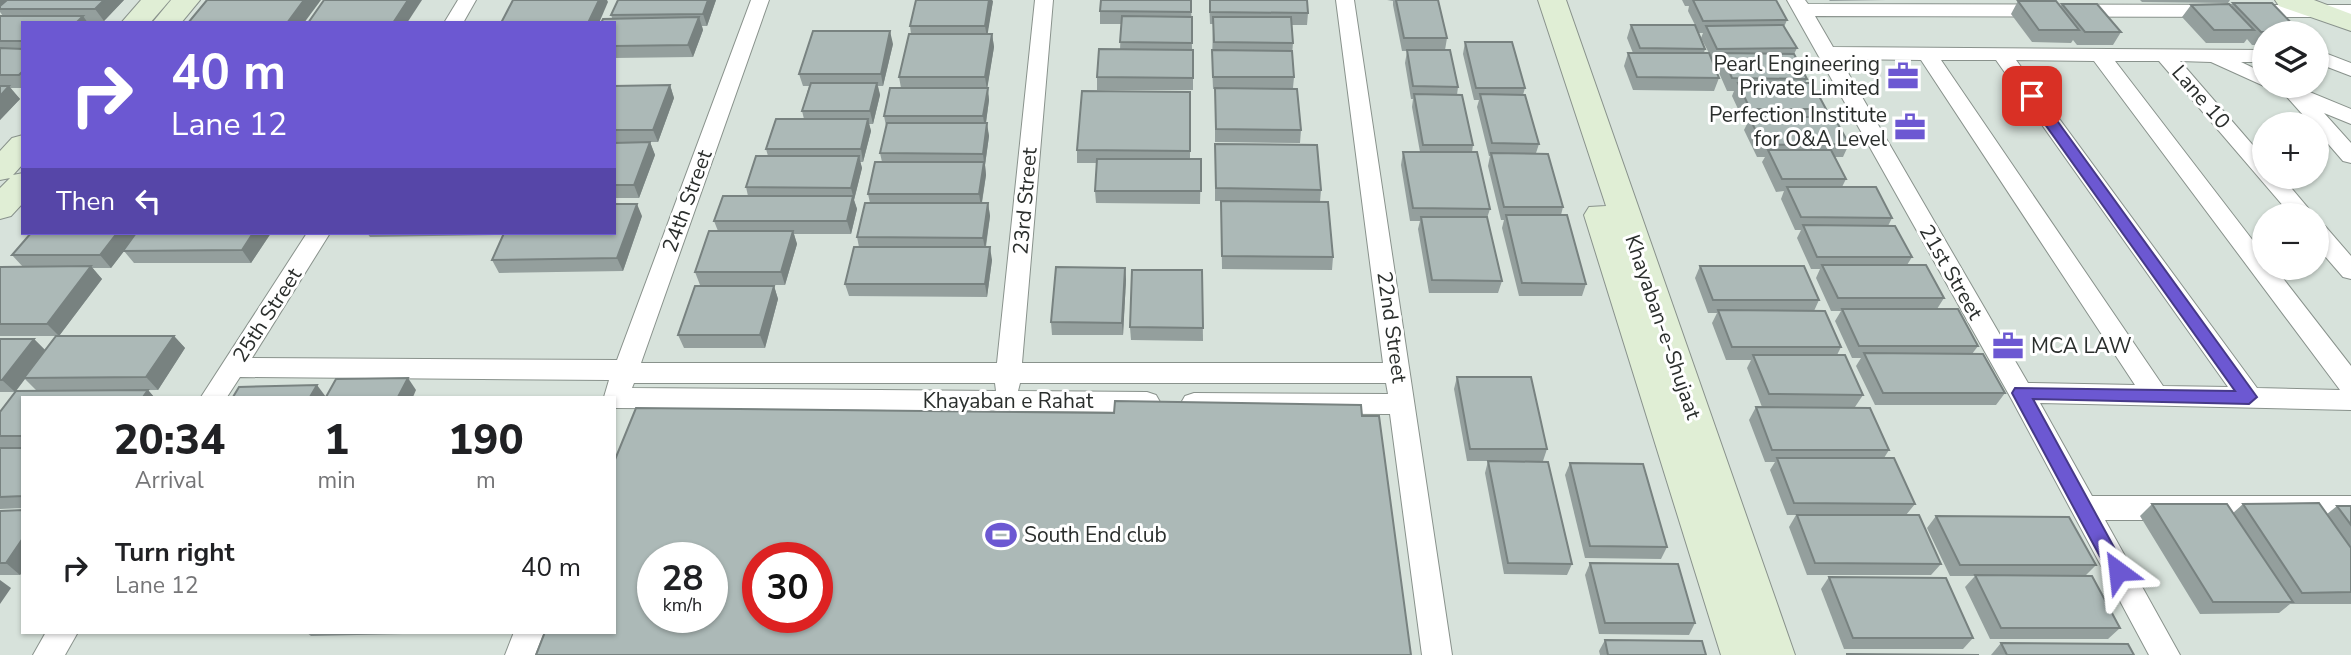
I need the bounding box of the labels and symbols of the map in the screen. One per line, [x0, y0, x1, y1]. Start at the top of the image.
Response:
place label: Pearl Engineering Private Limited [1713, 50, 1880, 102]
office icon: Pearl Engineering Private Limited [1886, 59, 1920, 93]
street label: Lane 10 [2165, 59, 2237, 135]
pin [2002, 66, 2062, 126]
place label: Perfection Institute for O&A Level [1709, 101, 1888, 153]
office icon: Perfection Institute for O&A Level [1893, 110, 1927, 144]
street label: 24th Street [656, 145, 719, 256]
street label: 23rd Street [1006, 146, 1044, 256]
street label: 21st Street [1913, 219, 1990, 325]
street label: Khayaban-e-Shujaat [1618, 231, 1708, 424]
street label: 25th Street [226, 262, 308, 368]
street label: 22nd Street [1370, 270, 1414, 385]
office icon: MCA LAW [1991, 329, 2025, 363]
place label: MCA LAW [2031, 332, 2132, 360]
street label: Khayaban e Rahat [923, 387, 1094, 415]
sports icon: South End club [984, 518, 1018, 552]
place label: South End club [1024, 521, 1167, 549]
position arrow [2081, 534, 2155, 608]
speed limit sign: 30 [742, 542, 833, 633]

